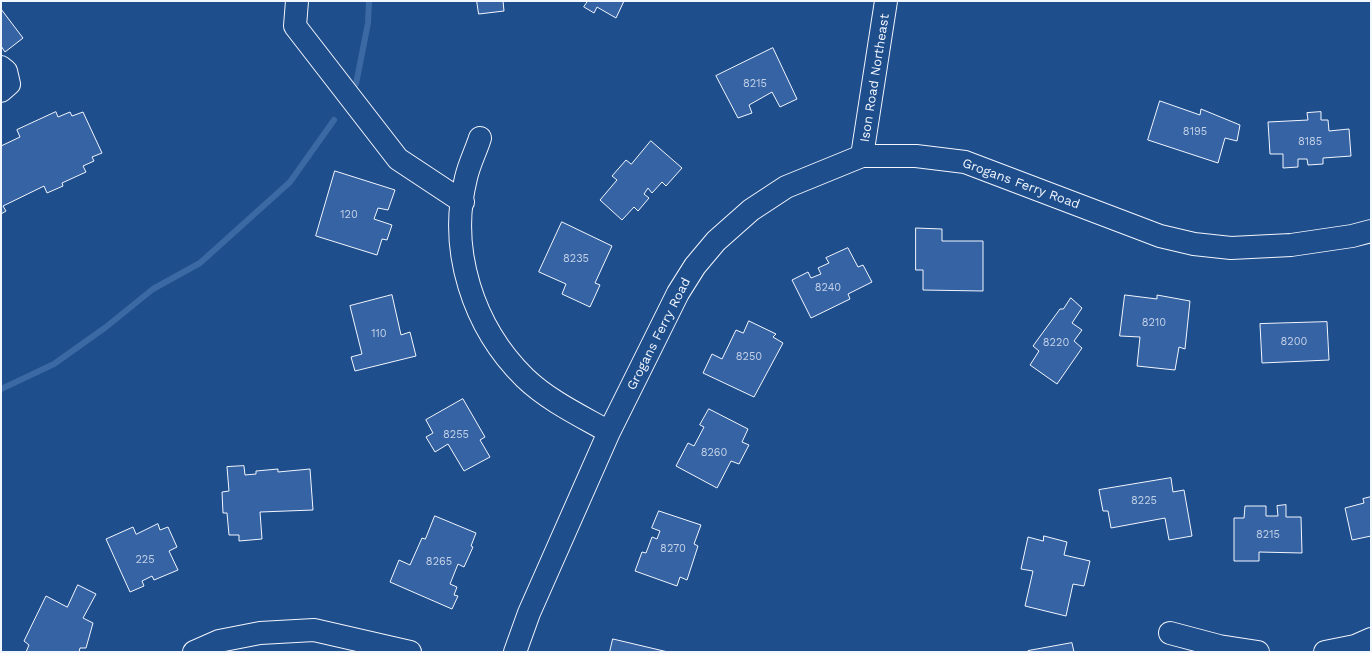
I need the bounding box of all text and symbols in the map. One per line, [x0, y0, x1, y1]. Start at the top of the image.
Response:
street label: Ison Road Northeast [857, 13, 893, 143]
house number: 8215 [743, 77, 767, 91]
house number: 8195 [1183, 125, 1207, 139]
house number: 8185 [1298, 135, 1322, 149]
street label: Grogans Ferry Road [960, 155, 1082, 213]
house number: 120 [340, 208, 358, 222]
house number: 8235 [563, 252, 589, 266]
street label: Grogans Ferry Road [624, 275, 694, 393]
house number: 8240 [815, 281, 841, 295]
house number: 8210 [1142, 316, 1166, 330]
house number: 110 [371, 327, 387, 341]
house number: 8200 [1281, 335, 1307, 349]
house number: 8220 [1043, 336, 1069, 350]
house number: 8250 [736, 350, 762, 364]
house number: 8255 [443, 428, 469, 442]
house number: 8260 [701, 446, 727, 460]
house number: 8225 [1131, 494, 1157, 508]
house number: 8215 [1256, 528, 1280, 542]
house number: 8270 [660, 542, 686, 556]
house number: 225 [135, 553, 155, 567]
house number: 8265 [426, 555, 452, 569]

